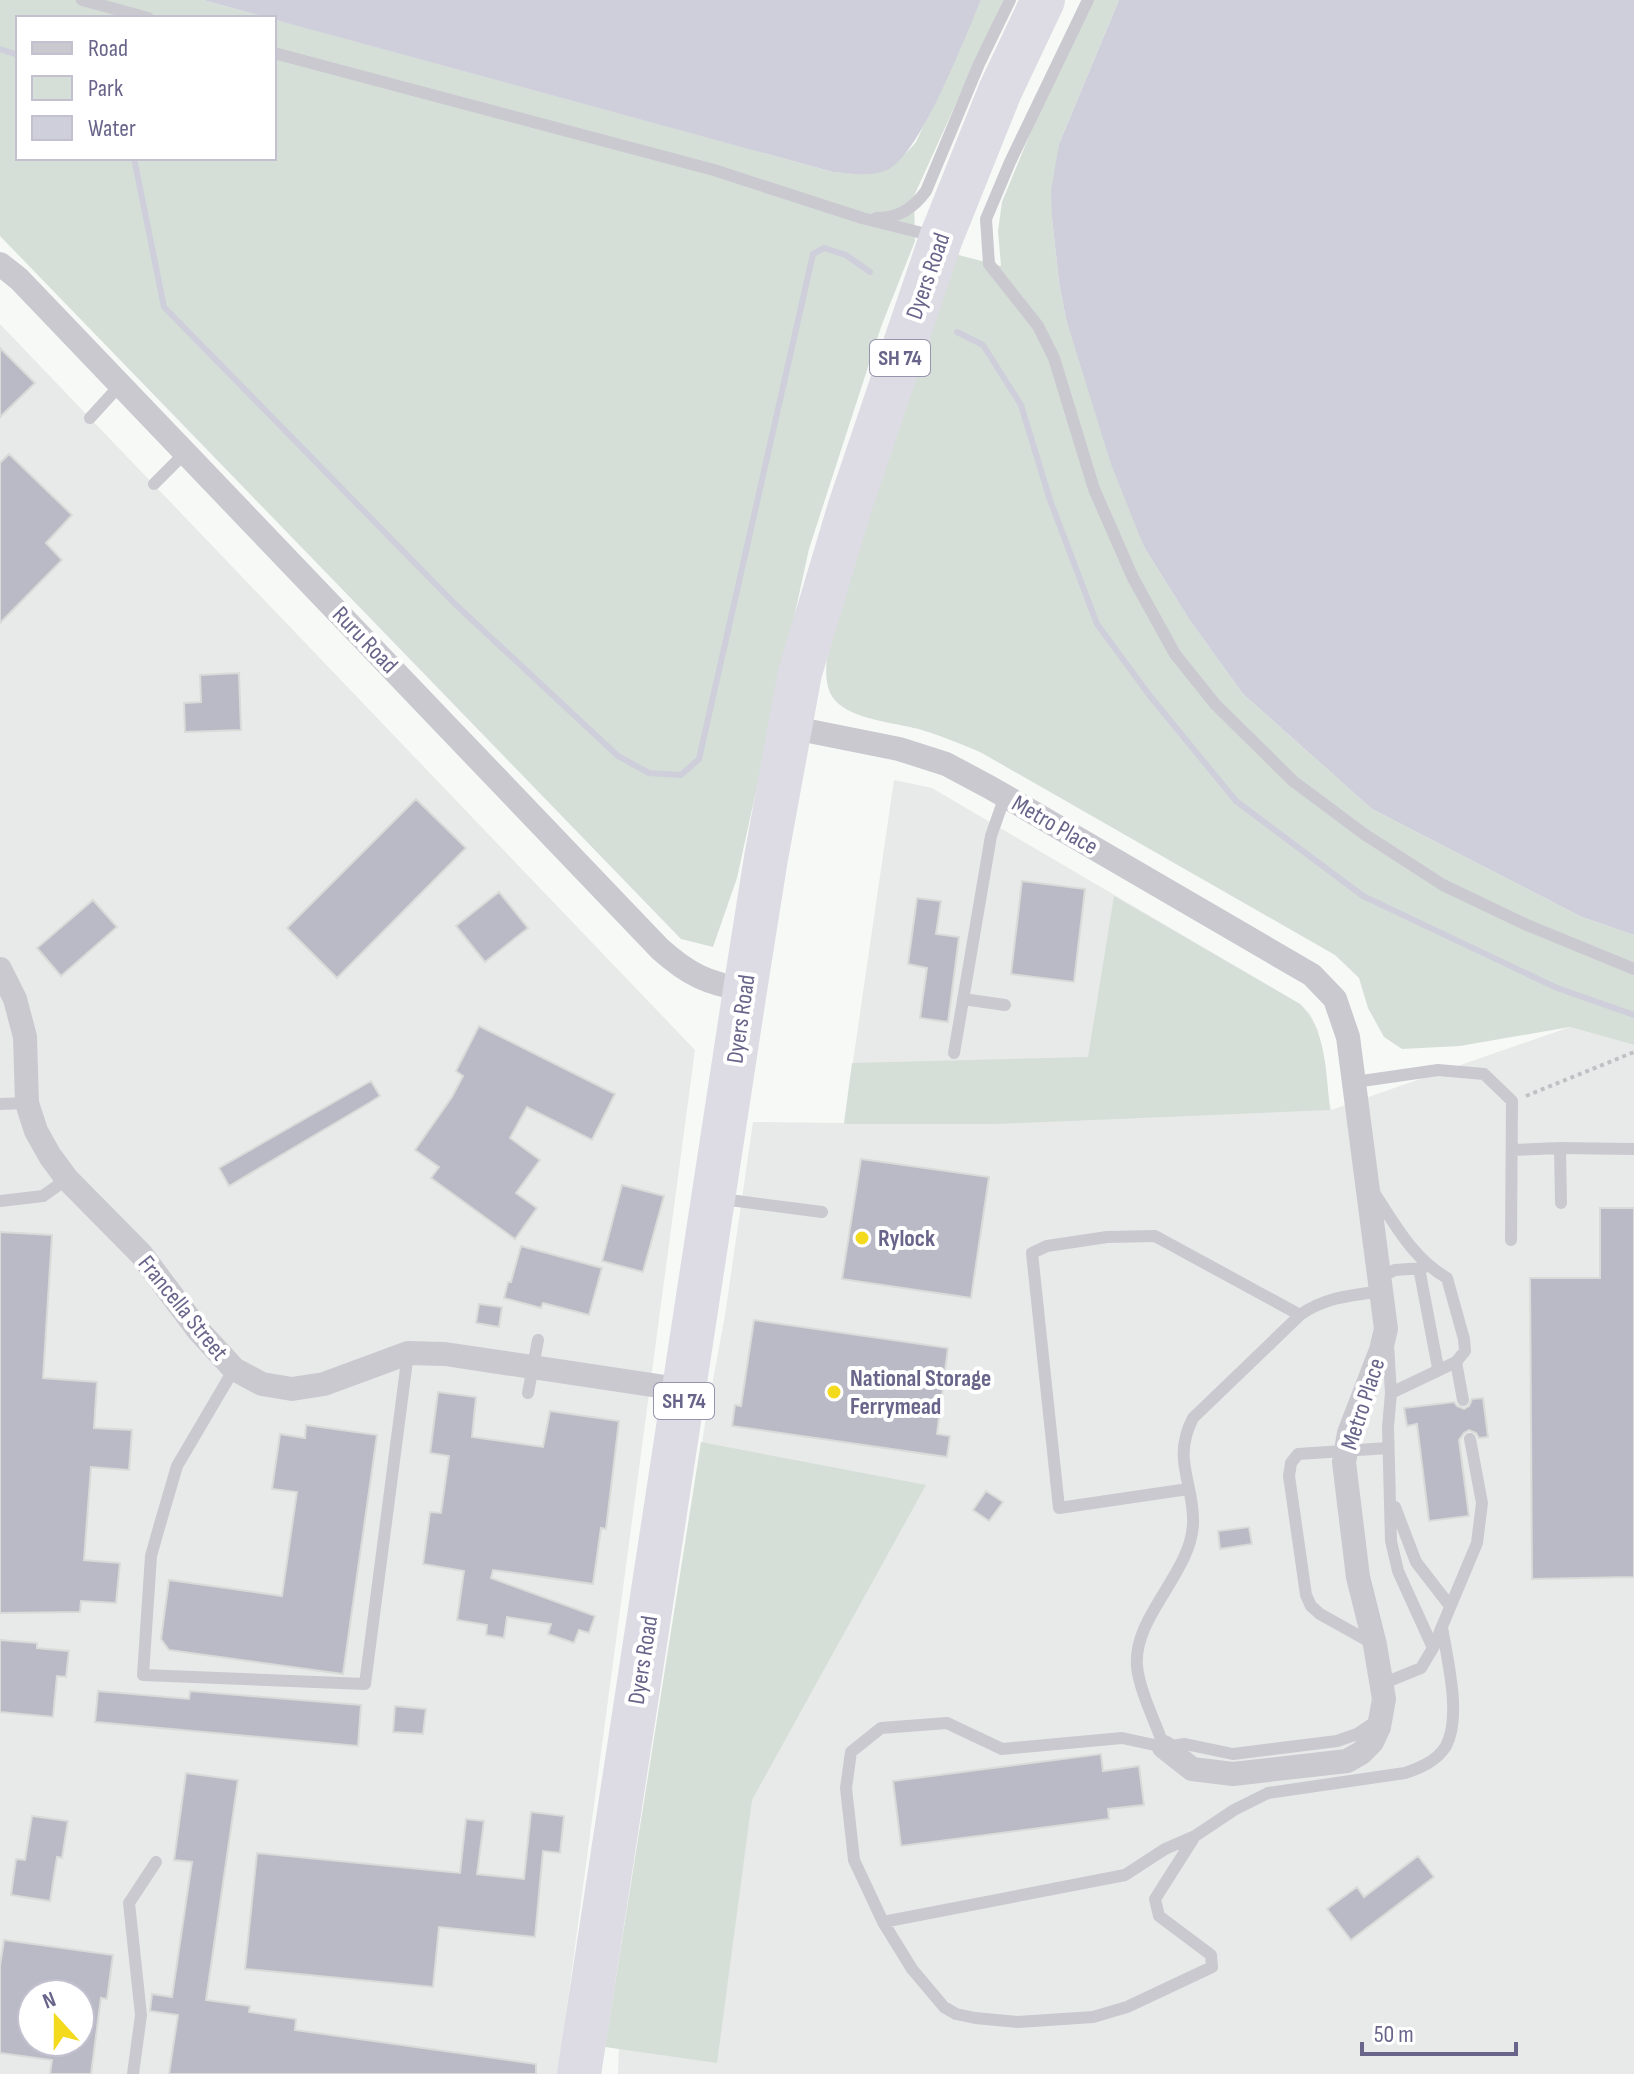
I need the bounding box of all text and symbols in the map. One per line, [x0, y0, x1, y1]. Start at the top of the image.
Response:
legend [16, 16, 276, 160]
text: Road [88, 34, 128, 63]
text: Park [88, 74, 123, 103]
text: Water [88, 114, 136, 143]
street label: Dyers Road [900, 229, 956, 323]
road number: SH 74 [870, 340, 930, 376]
street label: Ruru Road [326, 600, 404, 680]
street label: Metro Place [1007, 789, 1103, 861]
street label: Dyers Road [720, 973, 762, 1065]
place label: Rylock [878, 1224, 935, 1253]
marker: Rylock [853, 1229, 871, 1247]
street label: Francella Street [132, 1250, 234, 1366]
street label: Metro Place [1335, 1355, 1391, 1453]
place label: National Storage Ferrymead [850, 1364, 991, 1421]
road number: SH 74 [654, 1383, 714, 1419]
marker: National Storage Ferrymead [825, 1383, 843, 1401]
street label: Dyers Road [622, 1614, 664, 1706]
north arrow [16, 1978, 96, 2058]
text: N [39, 1986, 60, 2015]
scale bar [1362, 2006, 1516, 2056]
text: 50 m [1374, 2020, 1414, 2049]

